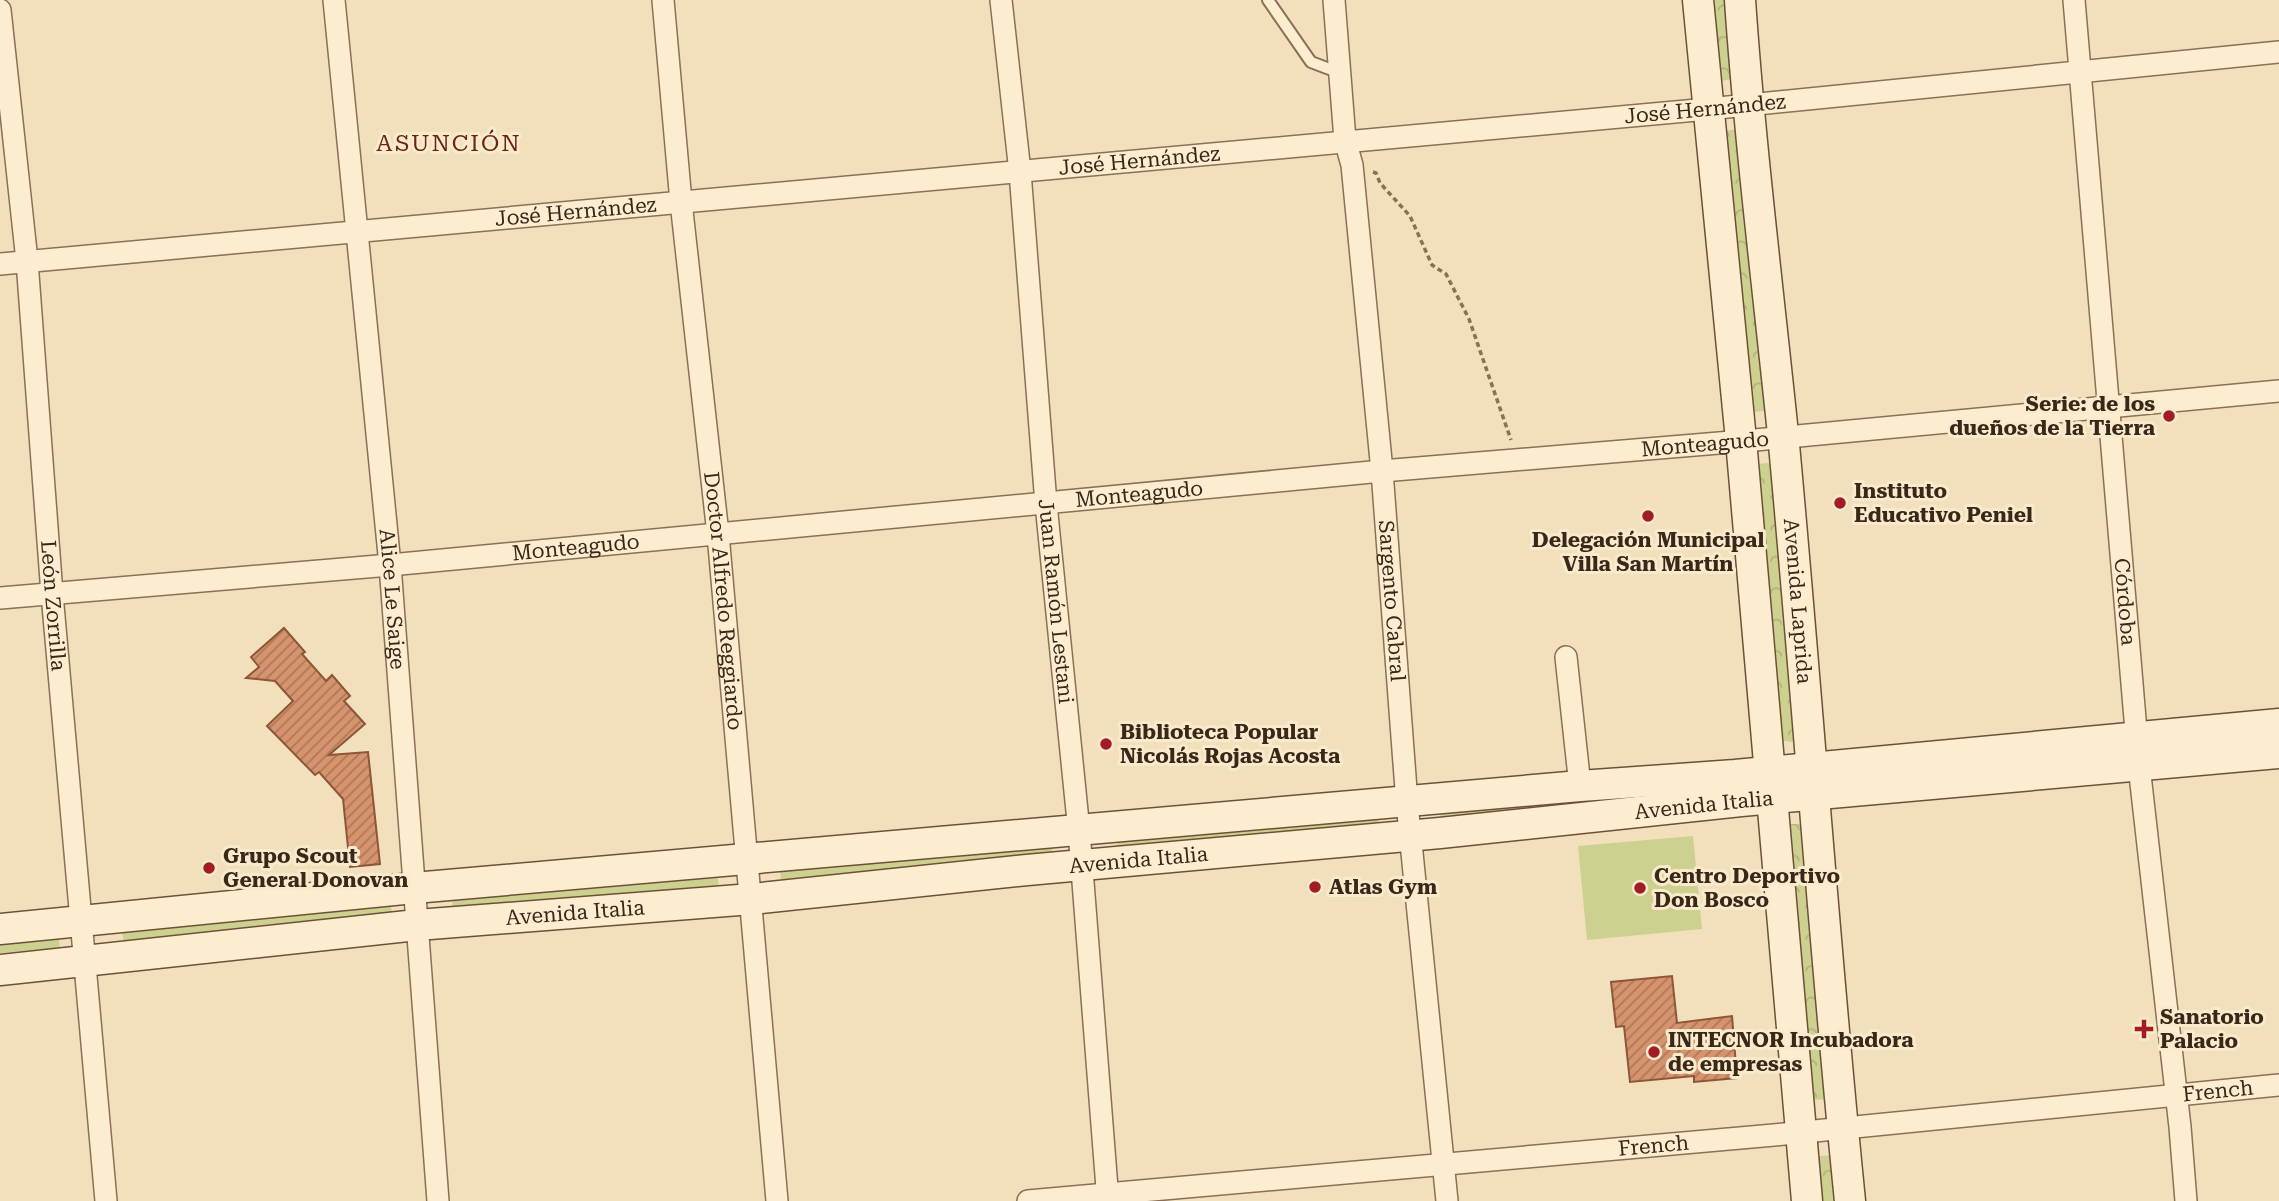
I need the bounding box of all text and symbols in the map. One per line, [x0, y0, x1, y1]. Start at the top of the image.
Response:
street label: José Hernández [1623, 89, 1787, 129]
district label: ASUNCIÓN [376, 129, 522, 157]
street label: José Hernández [1058, 141, 1221, 180]
street label: José Hernández [494, 192, 657, 231]
place label: Serie: de los dueños de la Tierra [1949, 392, 2156, 440]
marker: Serie: de los dueños de la Tierra [2161, 408, 2177, 424]
street label: Monteagudo [1640, 427, 1770, 461]
street label: Doctor Alfredo Reggiardo [699, 470, 747, 731]
street label: Monteagudo [1074, 476, 1204, 512]
place label: Instituto Educativo Peniel [1854, 479, 2033, 527]
marker: Instituto Educativo Peniel [1832, 495, 1848, 511]
street label: Juan Ramón Lestani [1034, 498, 1078, 705]
marker: Delegación Municipal Villa San Martín [1640, 508, 1656, 524]
street label: Avenida Laprida [1779, 517, 1817, 686]
street label: Sargento Cabral [1374, 519, 1410, 683]
street label: Alice Le Saige [374, 528, 410, 670]
place label: Delegación Municipal Villa San Martín [1532, 528, 1764, 576]
street label: Monteagudo [511, 529, 641, 565]
street label: León Zorrilla [36, 539, 71, 673]
street label: Córdoba [2109, 557, 2141, 647]
place label: Biblioteca Popular Nicolás Rojas Acosta [1120, 720, 1341, 768]
marker: Biblioteca Popular Nicolás Rojas Acosta [1098, 736, 1114, 752]
street label: Avenida Italia [1633, 786, 1775, 824]
street label: Avenida Italia [1068, 842, 1210, 878]
place label: Grupo Scout General Donovan [223, 844, 408, 892]
marker: Grupo Scout General Donovan [201, 860, 217, 876]
place label: Centro Deportivo Don Bosco [1654, 864, 1840, 912]
place label: Atlas Gym [1329, 875, 1437, 899]
marker: Atlas Gym [1307, 879, 1323, 895]
marker: Centro Deportivo Don Bosco [1632, 880, 1648, 896]
street label: Avenida Italia [505, 895, 646, 930]
place label: Sanatorio Palacio [2160, 1005, 2264, 1053]
marker: Sanatorio Palacio [2134, 1019, 2154, 1039]
place label: INTECNOR Incubadora de empresas [1668, 1028, 1914, 1076]
marker: INTECNOR Incubadora de empresas [1646, 1044, 1662, 1060]
street label: French [2181, 1076, 2255, 1106]
street label: French [1617, 1131, 1691, 1161]

